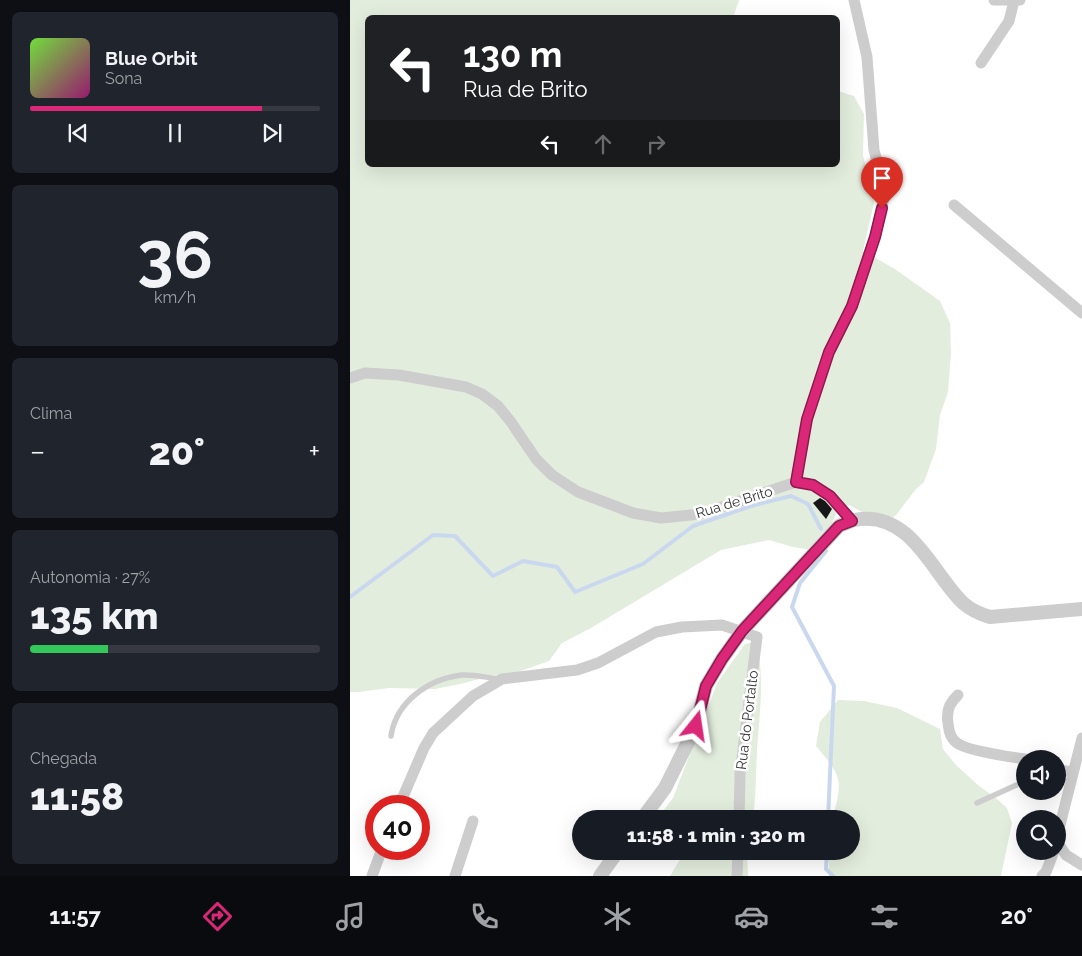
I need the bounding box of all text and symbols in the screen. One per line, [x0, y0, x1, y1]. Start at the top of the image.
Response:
text: 130 m [463, 34, 562, 75]
icon: left [380, 35, 445, 100]
text: Blue Orbit [105, 47, 197, 69]
text: Sona [105, 69, 142, 88]
text: Rua de Brito [463, 76, 588, 102]
icon: previous [64, 119, 92, 147]
icon: pause [161, 119, 189, 147]
icon: next [258, 119, 286, 147]
icon: left [536, 130, 564, 158]
icon: ahead [589, 130, 617, 158]
icon: right [642, 130, 670, 158]
pin [861, 157, 903, 208]
icon: arrive [868, 164, 896, 192]
text: 36 [137, 217, 213, 293]
text: km/h [154, 288, 196, 307]
text: Clima [30, 404, 72, 423]
text: 20° [149, 429, 205, 474]
text: − [30, 435, 45, 468]
text: + [308, 435, 320, 468]
street label: Rua de Brito [694, 483, 774, 521]
text: Autonomia · 27% [30, 568, 150, 587]
text: 135 km [30, 593, 159, 638]
street label: Rua do Portalto [733, 669, 761, 771]
position arrow [669, 699, 721, 751]
text: Chegada [30, 749, 97, 768]
map controls [1016, 750, 1066, 860]
button: sound [1016, 750, 1066, 800]
text: 11:58 [30, 774, 124, 819]
speed limit sign: 40 [365, 795, 430, 860]
button: search [1016, 810, 1066, 860]
text: 11:58 · 1 min · 320 m [627, 824, 805, 846]
icon: directions [200, 899, 235, 934]
icon: music [333, 899, 368, 934]
icon: phone [467, 899, 502, 934]
icon: climate [600, 899, 635, 934]
icon: car [734, 899, 769, 934]
icon: filters [867, 899, 902, 934]
text: 11:57 [49, 903, 101, 929]
text: 20° [1001, 903, 1033, 929]

